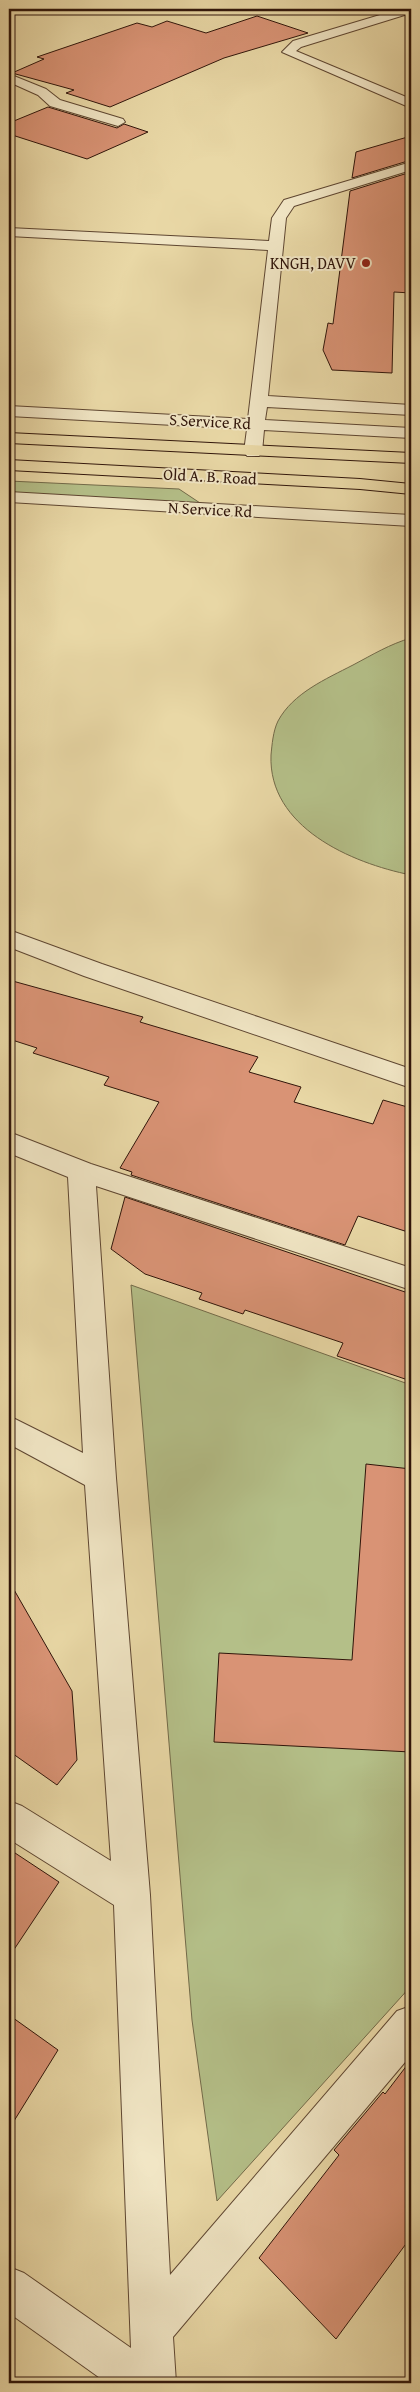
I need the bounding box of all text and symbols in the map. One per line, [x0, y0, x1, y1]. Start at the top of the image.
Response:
place label: KNGH, DAVV [270, 251, 357, 275]
marker: KNGH, DAVV [360, 257, 372, 269]
street label: S Service Rd [169, 407, 252, 435]
street label: Old A. B. Road [163, 462, 258, 490]
street label: N Service Rd [167, 495, 253, 523]

